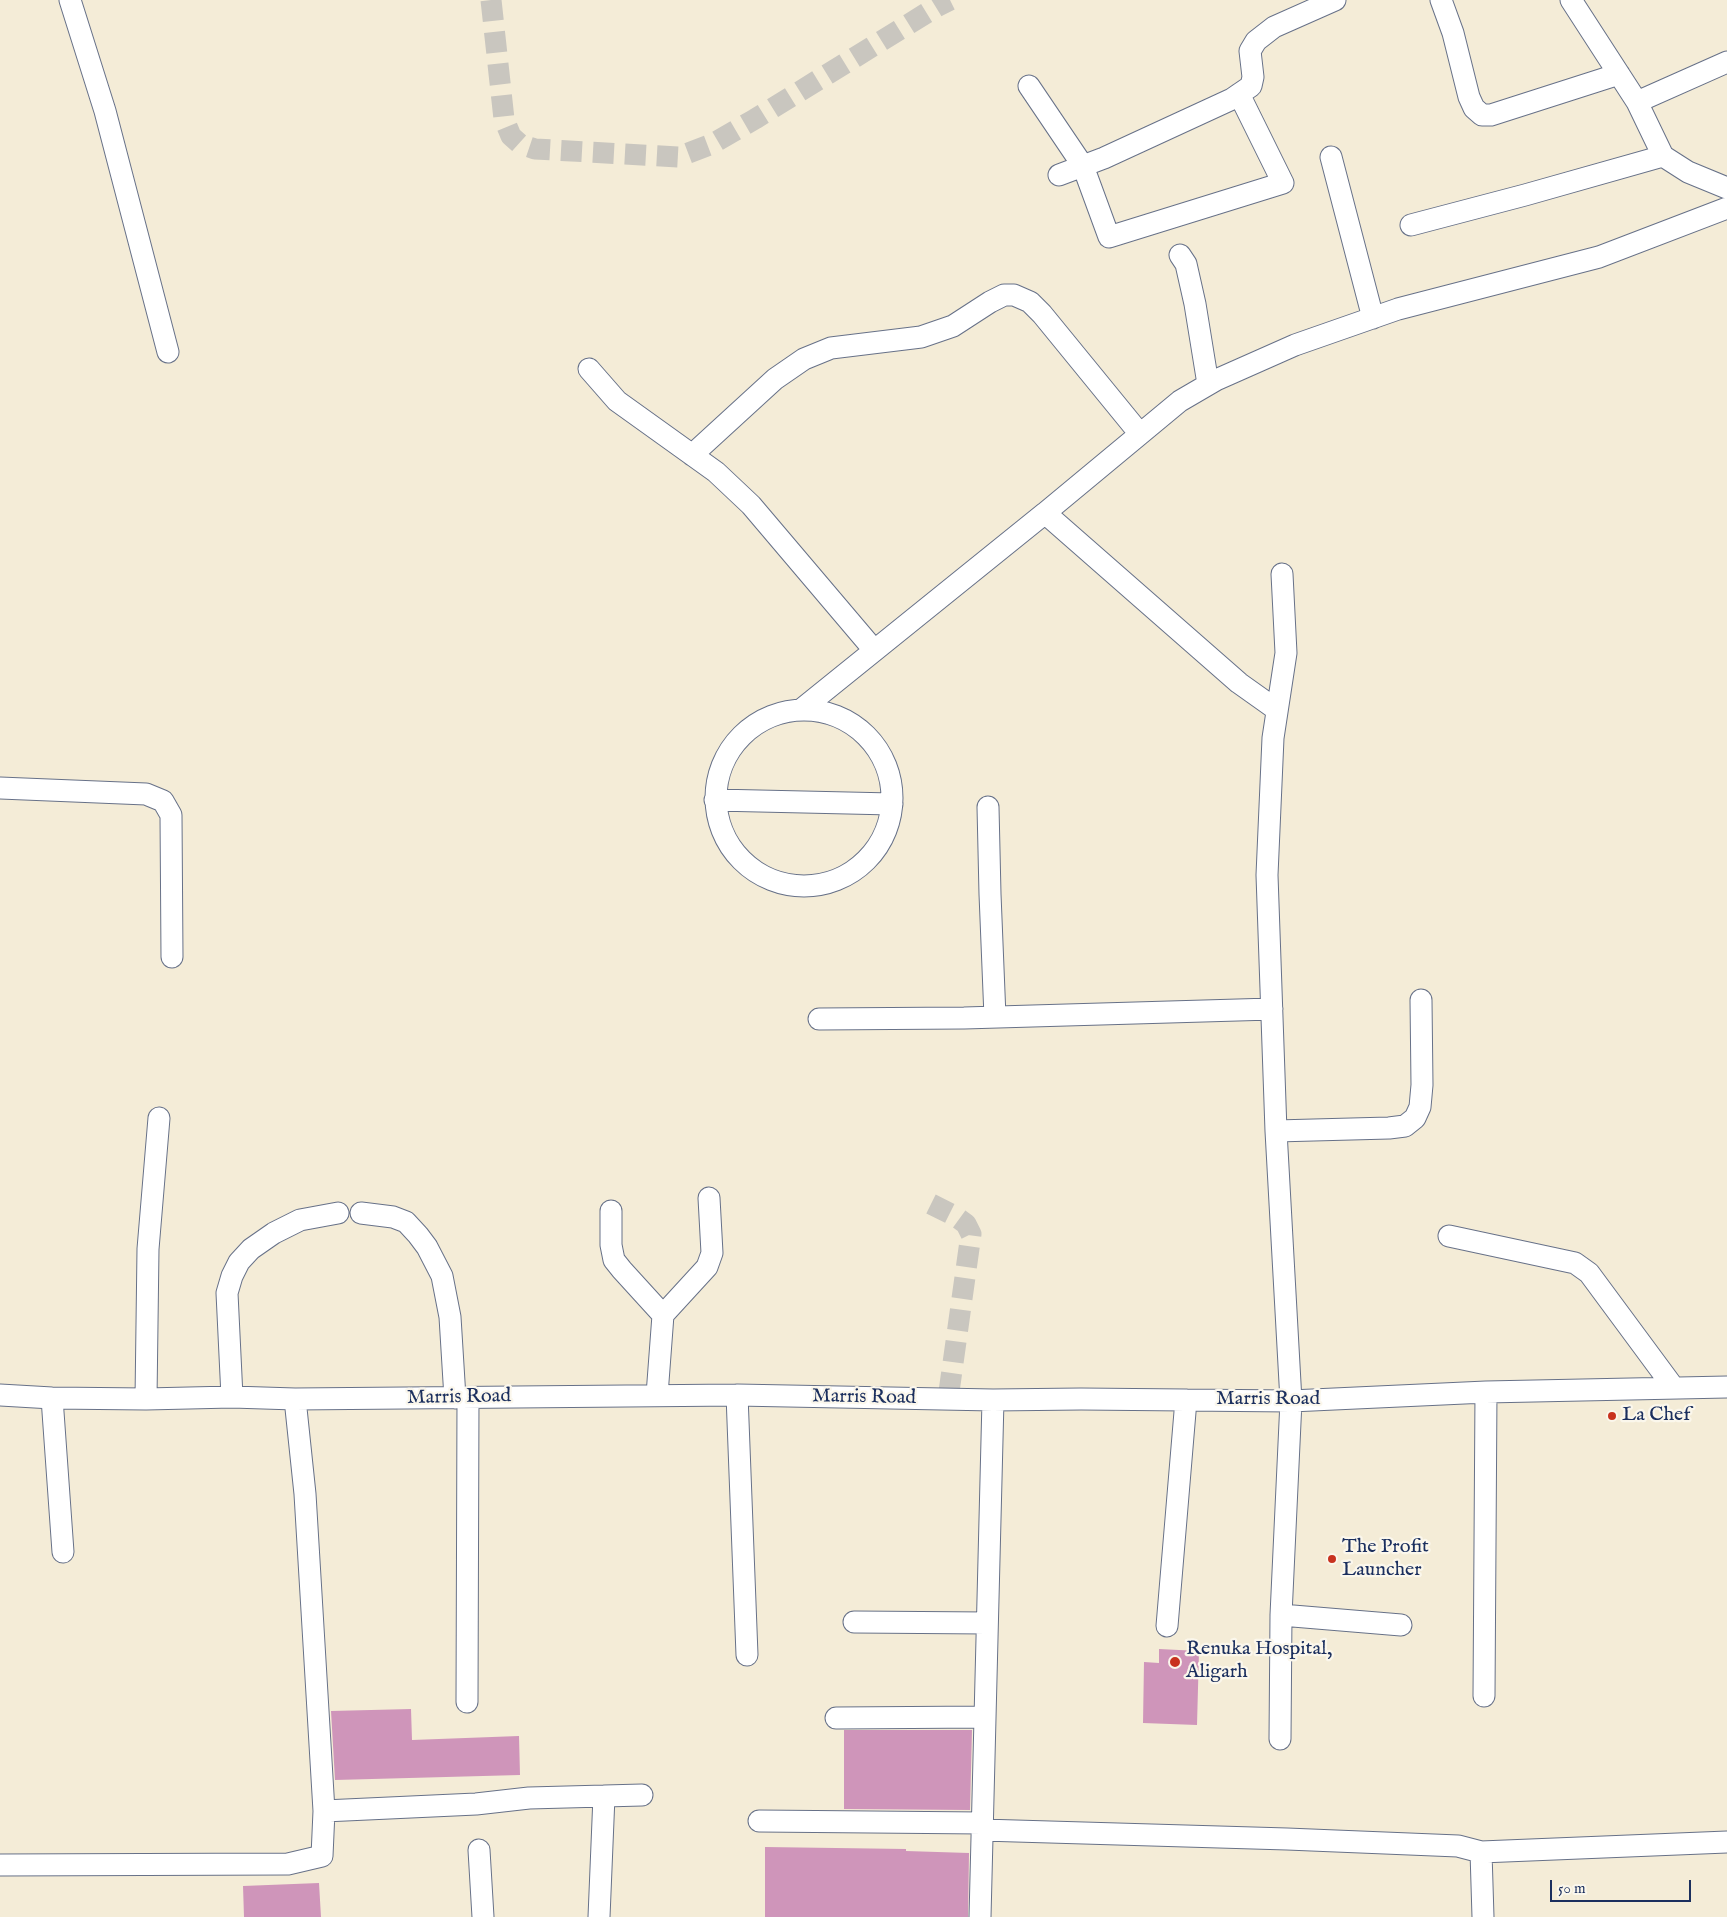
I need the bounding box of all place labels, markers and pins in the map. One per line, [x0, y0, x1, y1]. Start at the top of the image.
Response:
place label: La Chef [1622, 1404, 1691, 1428]
marker: La Chef [1606, 1410, 1618, 1422]
place label: The Profit Launcher [1342, 1536, 1429, 1583]
marker: The Profit Launcher [1326, 1553, 1338, 1565]
place label: Renuka Hospital, Aligarh [1186, 1638, 1332, 1685]
marker: Renuka Hospital, Aligarh [1168, 1655, 1182, 1669]

